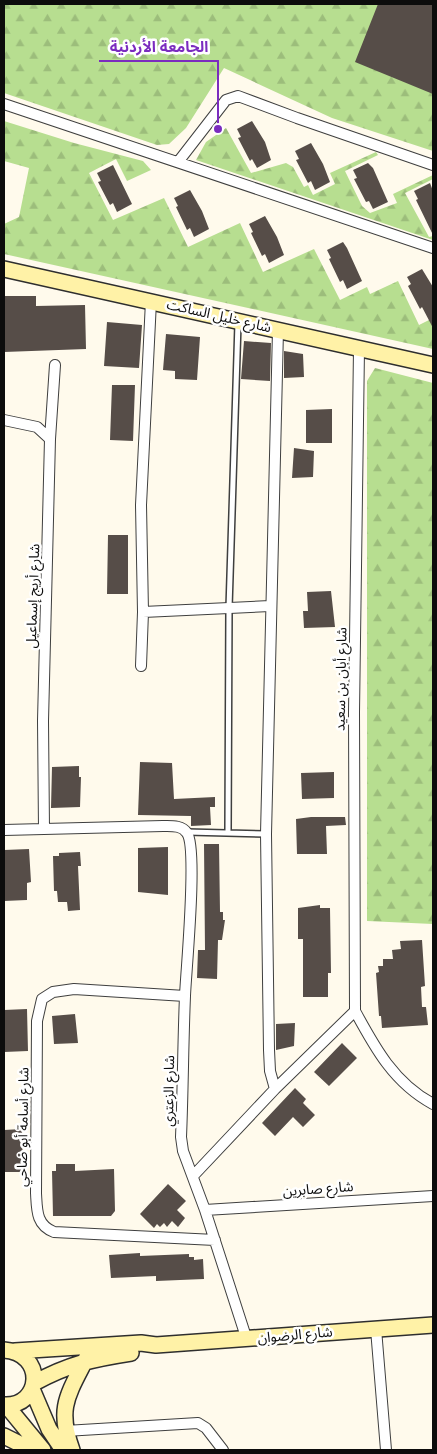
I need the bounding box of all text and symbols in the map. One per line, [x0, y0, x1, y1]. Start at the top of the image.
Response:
callout: الجامعة الأردنية [99, 31, 218, 61]
text: الجامعة الأردنية [110, 31, 208, 63]
street label: شارع خليل الساكت [164, 290, 274, 342]
street label: شارع أريج إسماعيل [17, 543, 49, 649]
street label: شارع أبان بن سعيد [326, 627, 356, 731]
street label: شارع الزعتري [154, 1055, 184, 1127]
street label: شارع أسامة أبو ضاحي [7, 1067, 39, 1187]
street label: شارع صابرين [282, 1172, 354, 1206]
street label: شارع الرضوان [256, 1317, 334, 1353]

